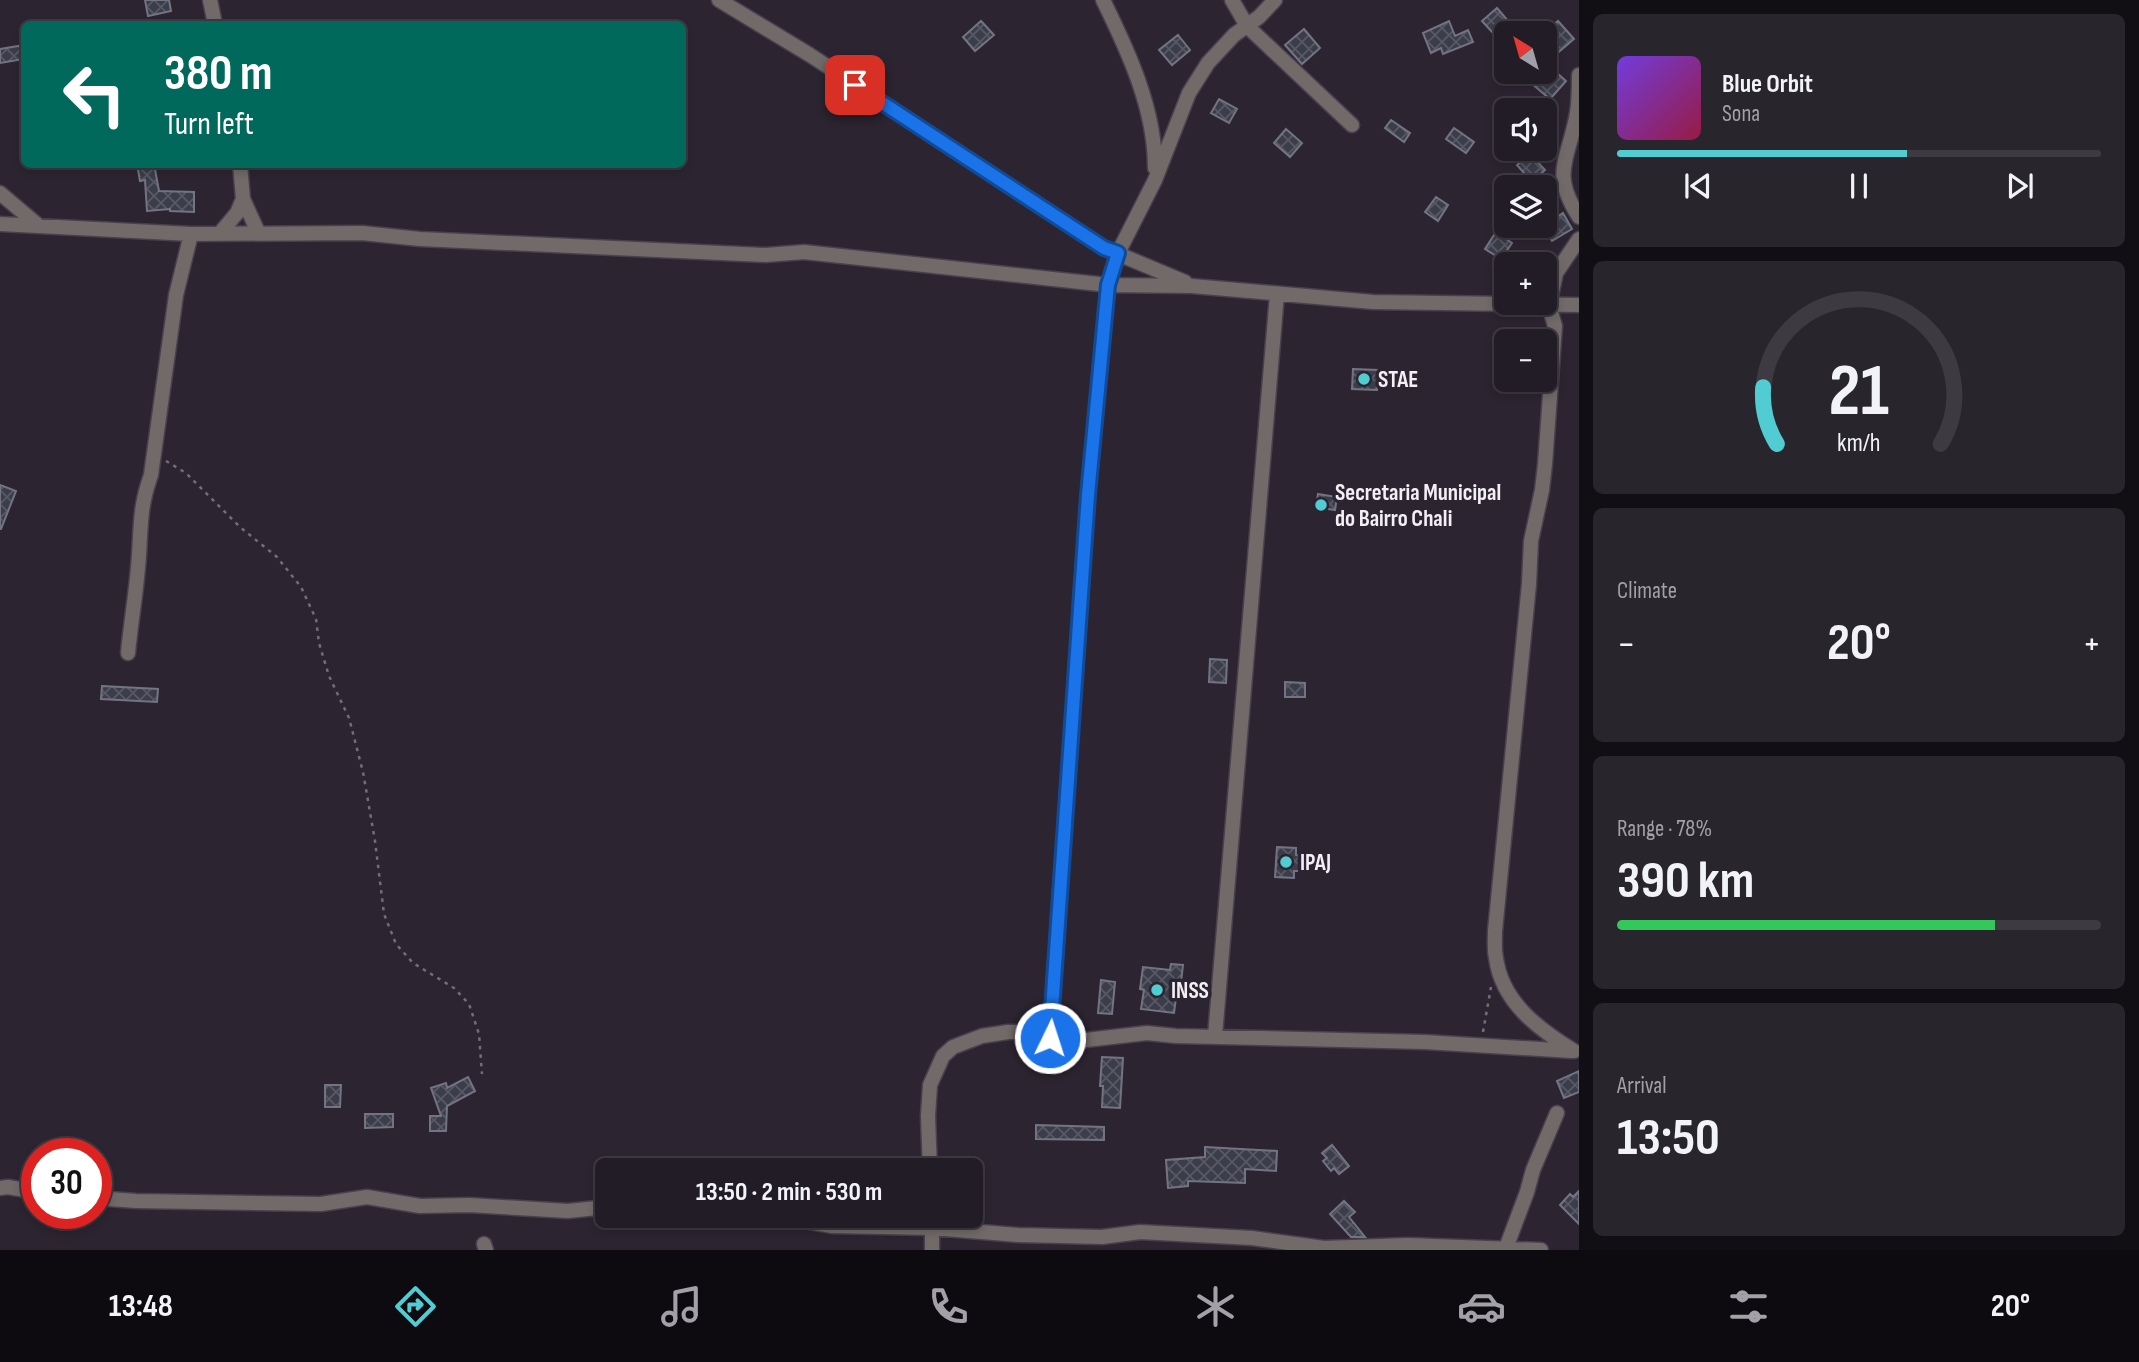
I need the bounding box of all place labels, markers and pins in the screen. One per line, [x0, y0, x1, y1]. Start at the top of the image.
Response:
pin [825, 55, 885, 115]
place label: STAE [1378, 366, 1418, 394]
marker: STAE [1356, 371, 1372, 387]
place label: Secretaria Municipal do Bairro Chali [1335, 479, 1501, 533]
marker: Secretaria Municipal do Bairro Chali [1313, 497, 1329, 513]
place label: IPAJ [1300, 849, 1331, 877]
marker: IPAJ [1278, 854, 1294, 870]
place label: INSS [1171, 977, 1209, 1005]
marker: INSS [1149, 982, 1165, 998]

